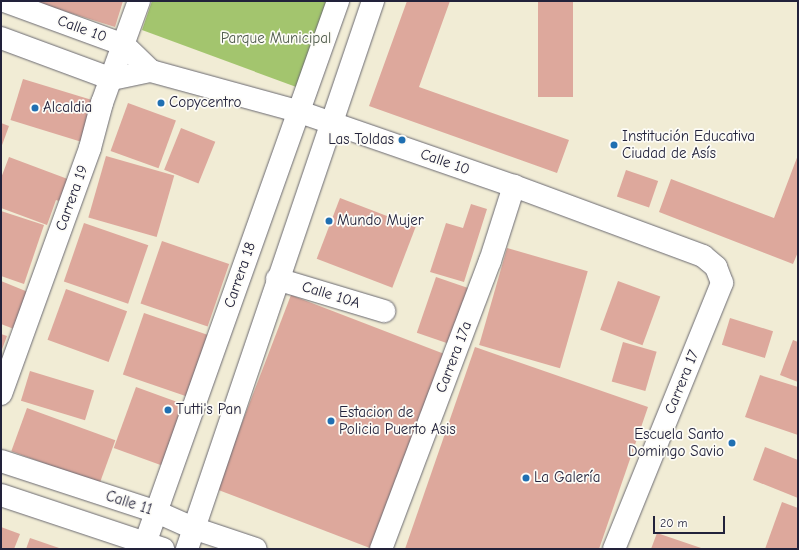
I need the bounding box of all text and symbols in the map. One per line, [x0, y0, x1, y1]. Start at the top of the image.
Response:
street label: Calle 10 [55, 12, 109, 46]
park label: Parque Municipal [221, 30, 331, 48]
place label: Copycentro [169, 94, 241, 112]
marker: Copycentro [156, 98, 166, 108]
place label: Alcaldia [43, 99, 92, 117]
marker: Alcaldia [30, 103, 40, 113]
place label: Institución Educativa Ciudad de Asís [622, 127, 755, 162]
place label: Las Toldas [328, 131, 394, 149]
marker: Las Toldas [397, 135, 407, 145]
marker: Institución Educativa Ciudad de Asís [609, 140, 619, 150]
street label: Calle 10 [418, 145, 472, 179]
street label: Carrera 19 [52, 163, 92, 233]
place label: Mundo Mujer [337, 212, 424, 230]
marker: Mundo Mujer [324, 216, 334, 226]
street label: Carrera 18 [220, 240, 260, 310]
street label: Calle 10A [300, 278, 362, 312]
street label: Carrera 17a [432, 319, 476, 395]
street label: Carrera 17 [661, 347, 703, 417]
place label: Tutti's Pan [176, 401, 241, 419]
place label: Estacion de Policia Puerto Asis [339, 403, 456, 438]
marker: Tutti's Pan [163, 405, 173, 415]
marker: Estacion de Policia Puerto Asis [326, 416, 336, 426]
place label: Escuela Santo Domingo Savio [628, 425, 724, 460]
marker: Escuela Santo Domingo Savio [727, 438, 737, 448]
place label: La Galería [534, 469, 600, 487]
marker: La Galería [521, 473, 531, 483]
street label: Calle 11 [103, 487, 155, 519]
scale bar [655, 508, 727, 534]
text: 20 m [660, 516, 688, 530]

